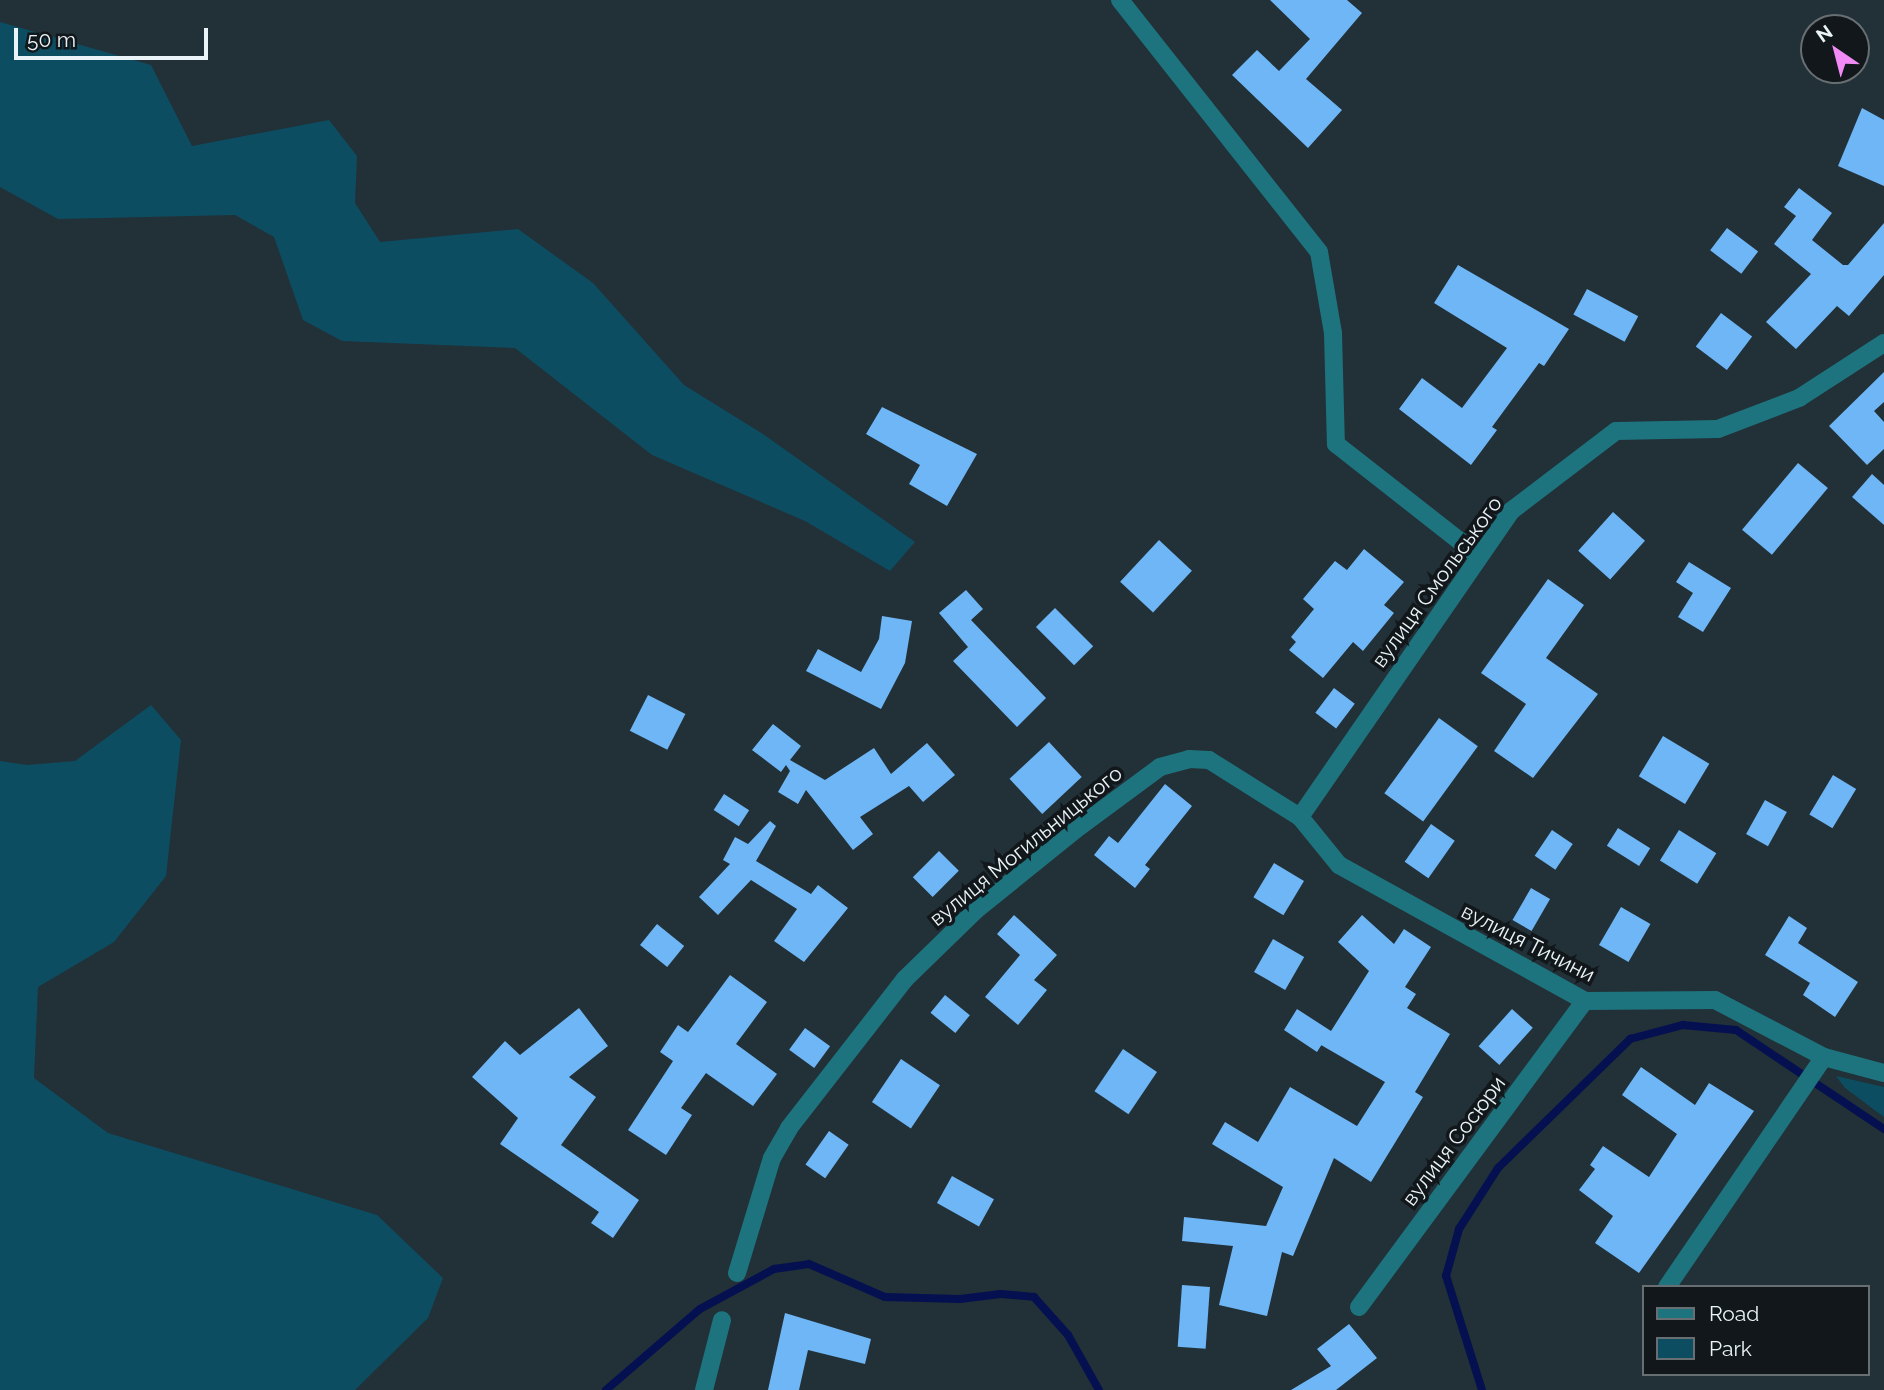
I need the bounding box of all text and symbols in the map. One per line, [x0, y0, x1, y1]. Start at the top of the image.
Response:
scale bar [18, 14, 212, 58]
north arrow [1800, 14, 1870, 84]
text: N [1812, 20, 1836, 47]
text: 50 m [27, 27, 76, 52]
street label: вулиця Смольського [1367, 492, 1507, 672]
street label: вулиця Могильницького [925, 761, 1127, 931]
street label: вулиця Тичини [1457, 898, 1599, 988]
street label: вулиця Сосюри [1397, 1071, 1511, 1211]
legend [1643, 1285, 1870, 1376]
text: Road [1709, 1301, 1759, 1326]
text: Park [1709, 1336, 1752, 1361]

